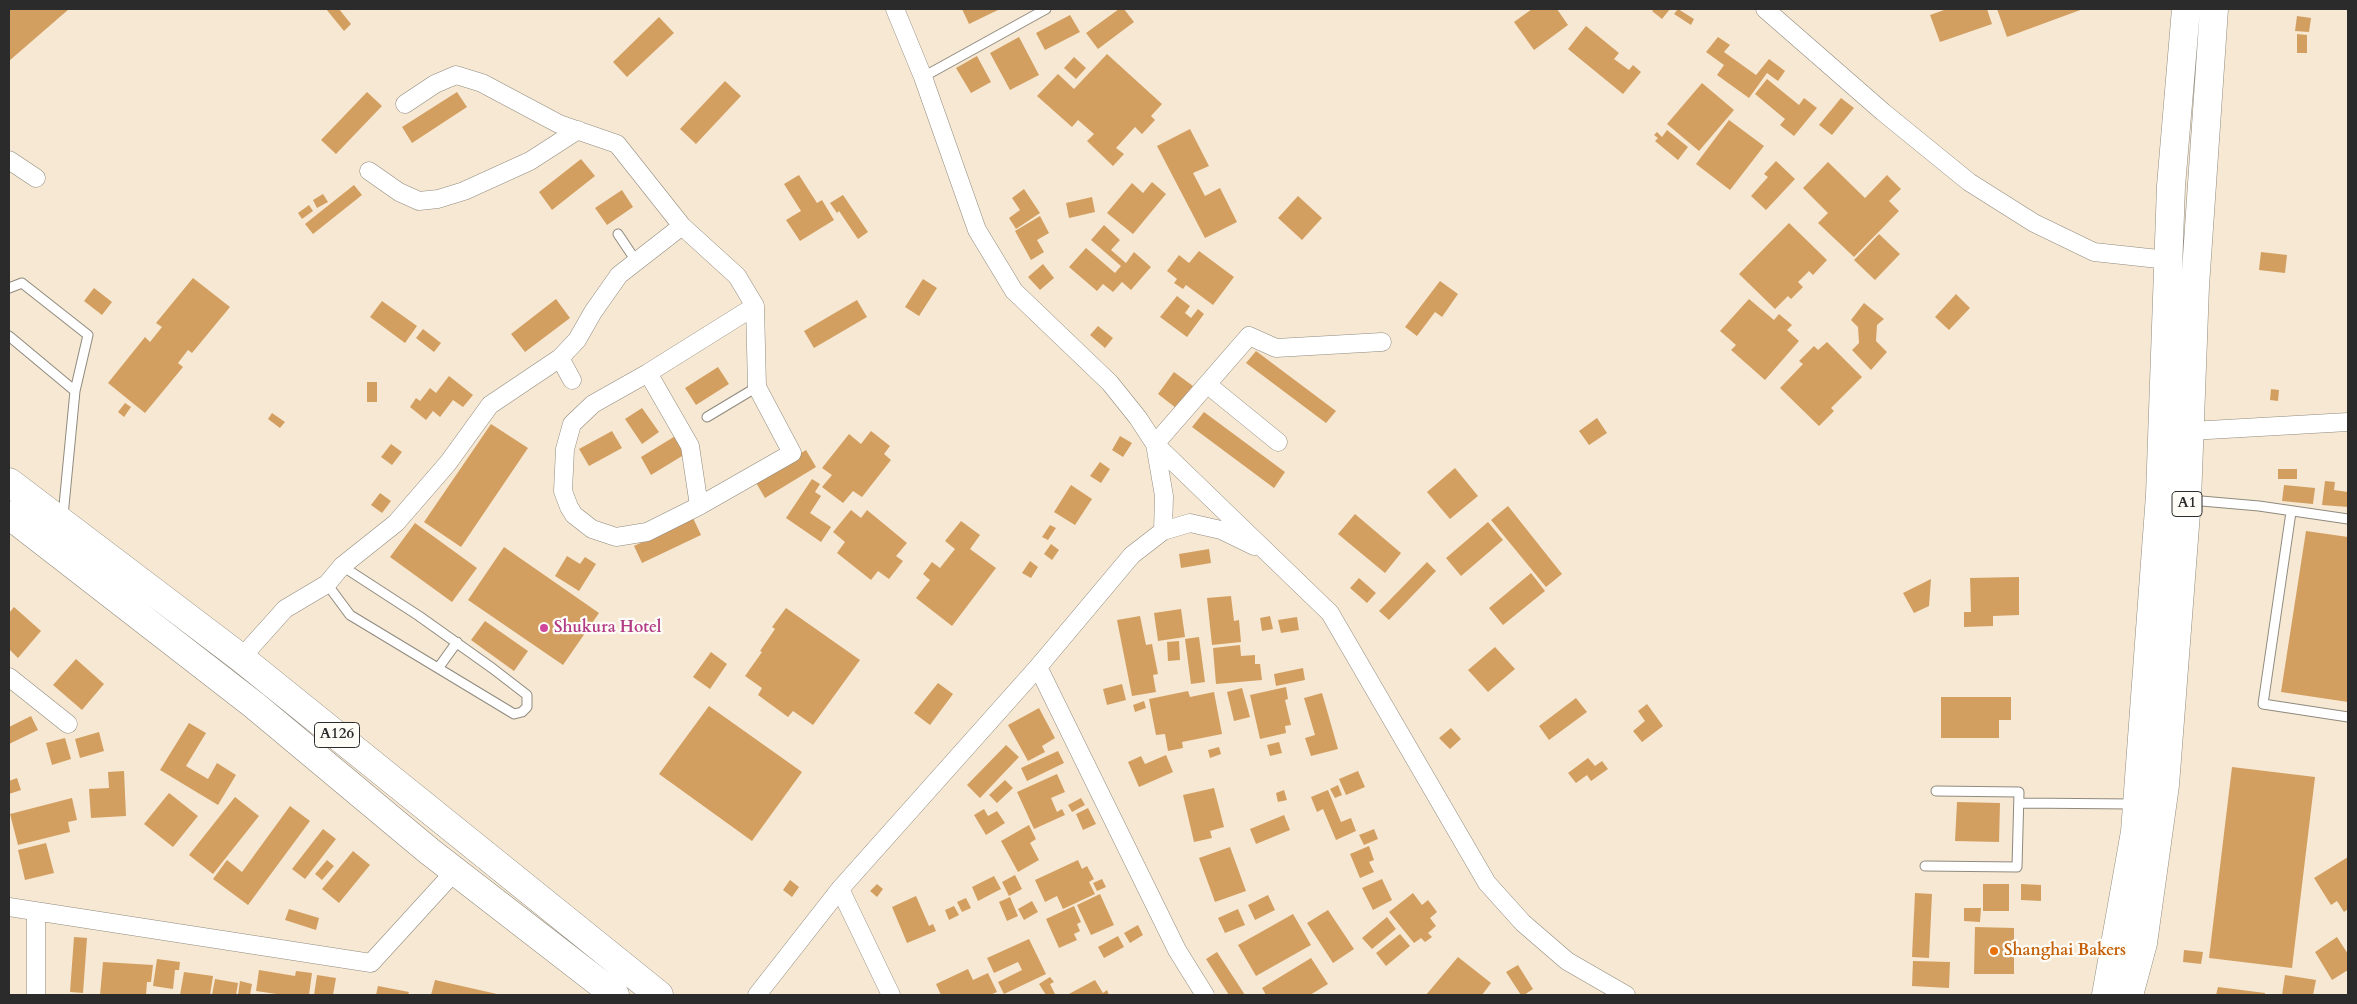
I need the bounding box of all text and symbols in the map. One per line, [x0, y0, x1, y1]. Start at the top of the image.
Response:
road number: A1 [2172, 492, 2202, 516]
place label: Shukura Hotel [554, 618, 662, 638]
marker: Shukura Hotel [538, 622, 550, 634]
road number: A126 [314, 722, 360, 748]
place label: Shanghai Bakers [2004, 941, 2126, 961]
marker: Shanghai Bakers [1988, 945, 2000, 957]

